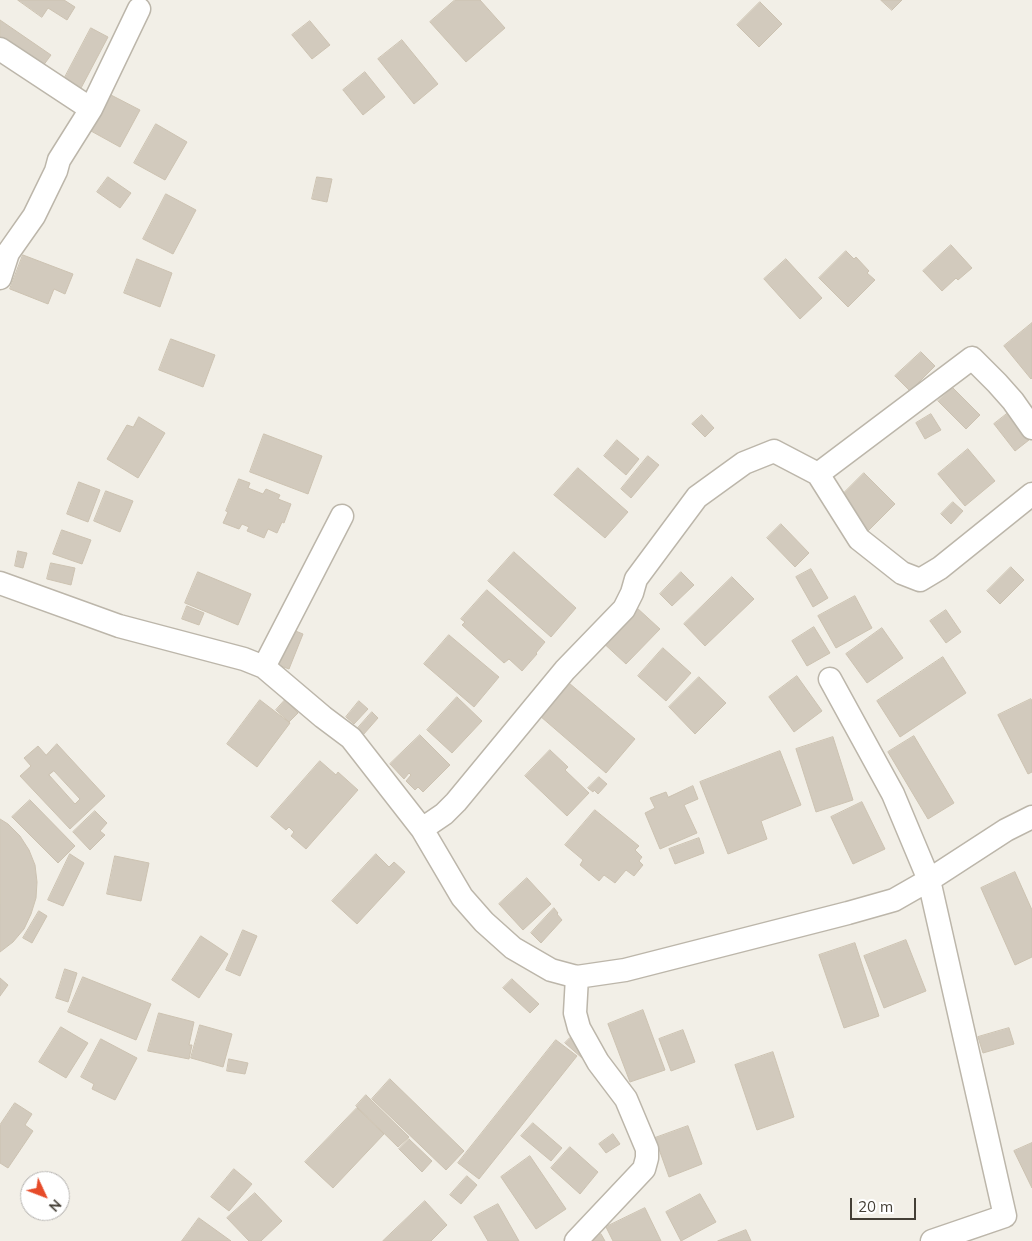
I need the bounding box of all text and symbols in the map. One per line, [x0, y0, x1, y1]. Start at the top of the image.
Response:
north arrow [20, 1171, 70, 1221]
scale bar [852, 1188, 918, 1220]
text: N [45, 1196, 65, 1216]
text: 20 m [858, 1197, 893, 1216]

